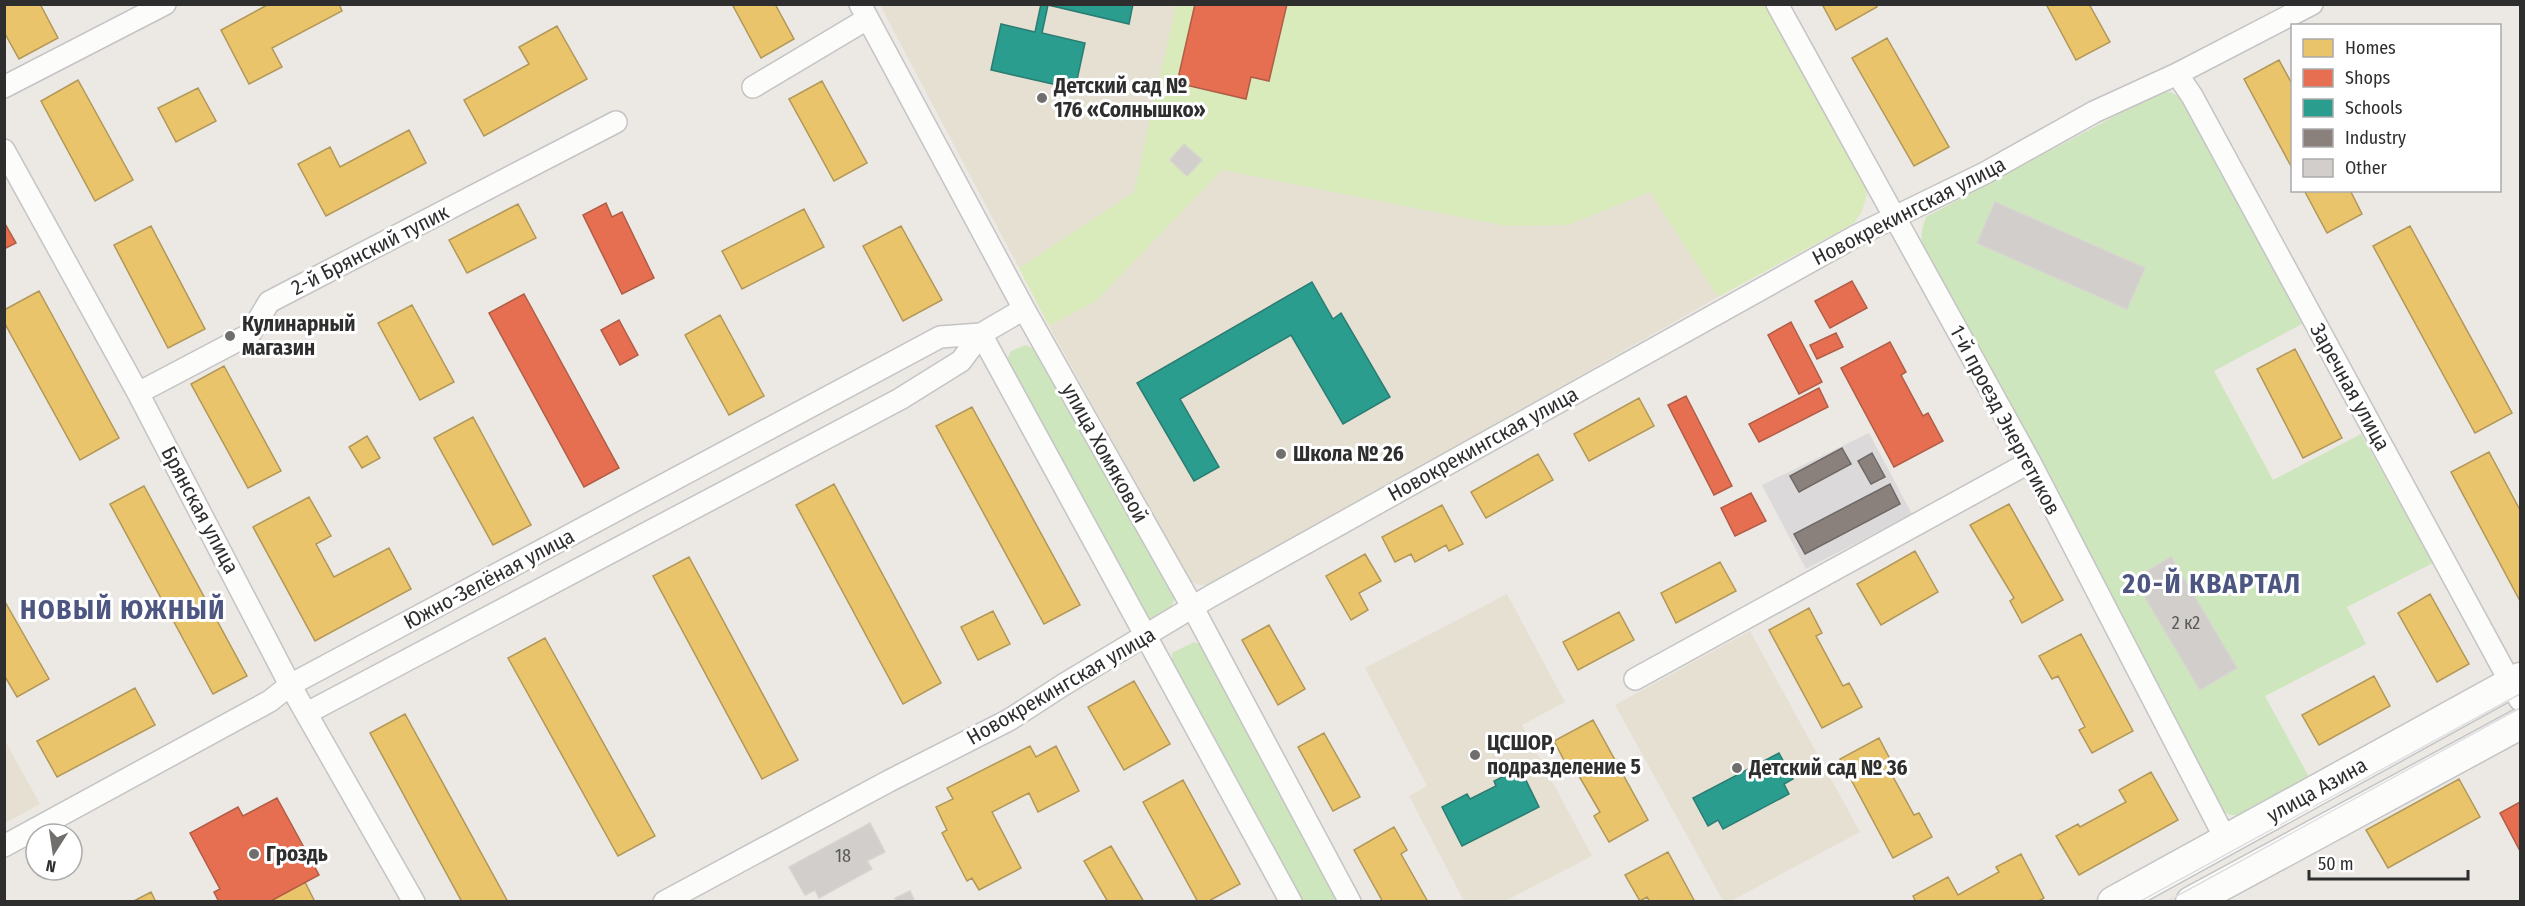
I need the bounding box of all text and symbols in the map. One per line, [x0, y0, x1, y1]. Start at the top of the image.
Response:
legend [2291, 24, 2501, 192]
text: Homes [2345, 37, 2396, 59]
text: Shops [2345, 67, 2390, 89]
place label: Детский сад № 176 «Солнышко» [1053, 73, 1206, 123]
marker: Детский сад № 176 «Солнышко» [1035, 91, 1049, 105]
text: Schools [2345, 97, 2403, 119]
text: Industry [2345, 127, 2406, 149]
street label: Новокрекингская улица [1808, 151, 2010, 271]
text: Other [2345, 157, 2388, 179]
street label: 2-й Брянский тупик [287, 199, 453, 301]
place label: Кулинарный магазин [242, 311, 355, 361]
street label: Заречная улица [2304, 319, 2396, 455]
street label: 1-й проезд Энергетиков [1944, 321, 2066, 519]
marker: Кулинарный магазин [223, 329, 237, 343]
street label: улица Хомяковой [1056, 379, 1154, 527]
street label: Новокрекингская улица [1383, 381, 1583, 507]
place label: Школа № 26 [1293, 441, 1404, 467]
street label: Брянская улица [156, 442, 244, 578]
marker: Школа № 26 [1274, 447, 1288, 461]
street label: Южно-Зелёная улица [399, 523, 579, 635]
district label: 20-Й КВАРТАЛ [2122, 567, 2301, 600]
district label: НОВЫЙ ЮЖНЫЙ [20, 593, 226, 626]
house number: 2 к2 [2172, 612, 2200, 634]
street label: Новокрекингская улица [962, 621, 1160, 751]
place label: ЦСШОР, подразделение 5 [1487, 730, 1641, 780]
marker: ЦСШОР, подразделение 5 [1468, 748, 1482, 762]
street label: улица Азина [2262, 752, 2372, 828]
place label: Детский сад № 36 [1748, 755, 1908, 781]
marker: Детский сад № 36 [1730, 761, 1744, 775]
north arrow [24, 822, 84, 882]
place label: Гроздь [266, 841, 328, 867]
scale bar [2309, 843, 2468, 881]
house number: 18 [835, 845, 851, 867]
marker: Гроздь [247, 847, 261, 861]
text: 50 m [2318, 853, 2354, 875]
text: N [44, 856, 58, 876]

